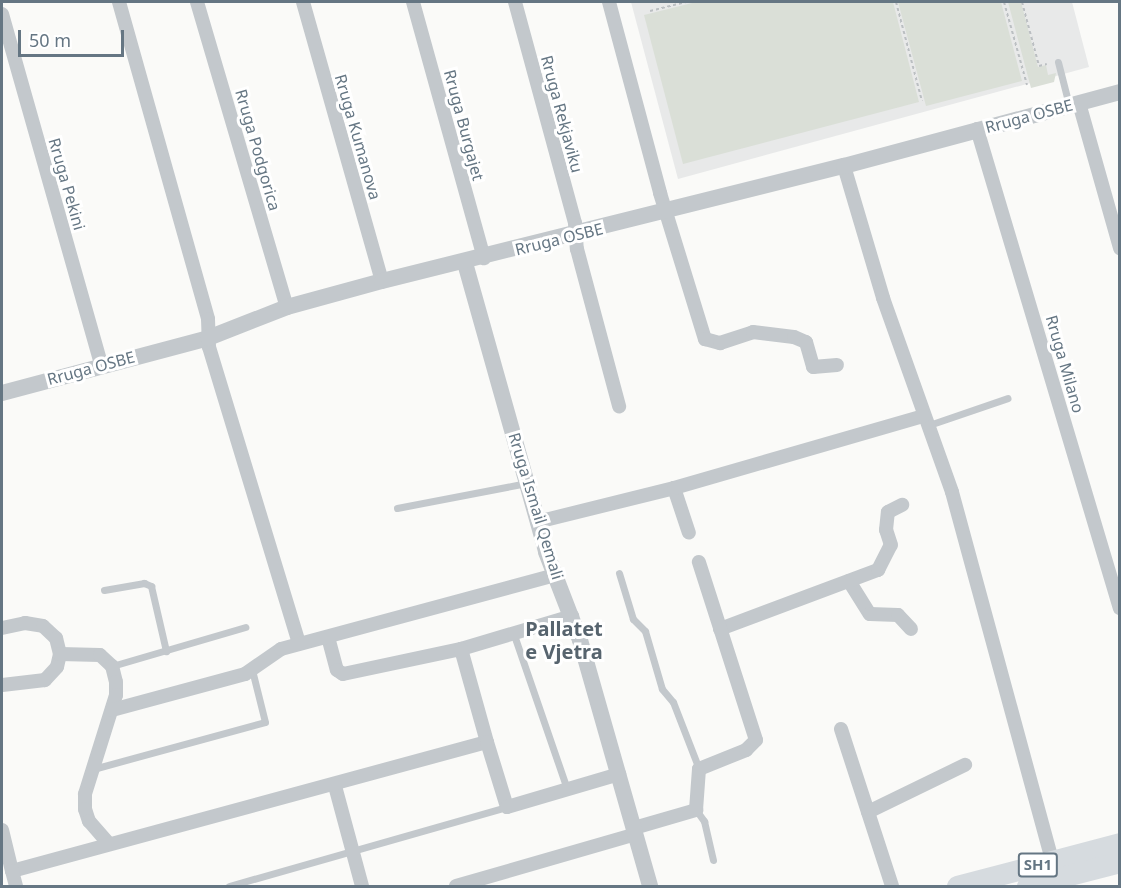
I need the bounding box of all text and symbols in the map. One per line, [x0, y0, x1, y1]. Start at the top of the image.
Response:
scale bar [21, 18, 128, 56]
text: 50 m [29, 28, 71, 52]
street label: Rruga Rekjaviku [537, 53, 587, 175]
street label: Rruga Burgajet [440, 68, 488, 182]
street label: Rruga Kumanova [331, 72, 385, 202]
street label: Rruga Podgorica [231, 87, 285, 213]
street label: Rruga OSBE [983, 95, 1075, 137]
street label: Rruga Pekini [45, 136, 89, 232]
street label: Rruga OSBE [513, 219, 605, 259]
street label: Rruga Milano [1042, 313, 1088, 415]
street label: Rruga OSBE [45, 347, 137, 389]
street label: Rruga Ismail Qemali [505, 430, 567, 582]
district label: Pallatet e Vjetra [525, 616, 603, 663]
road number: SH1 [1017, 853, 1059, 877]

